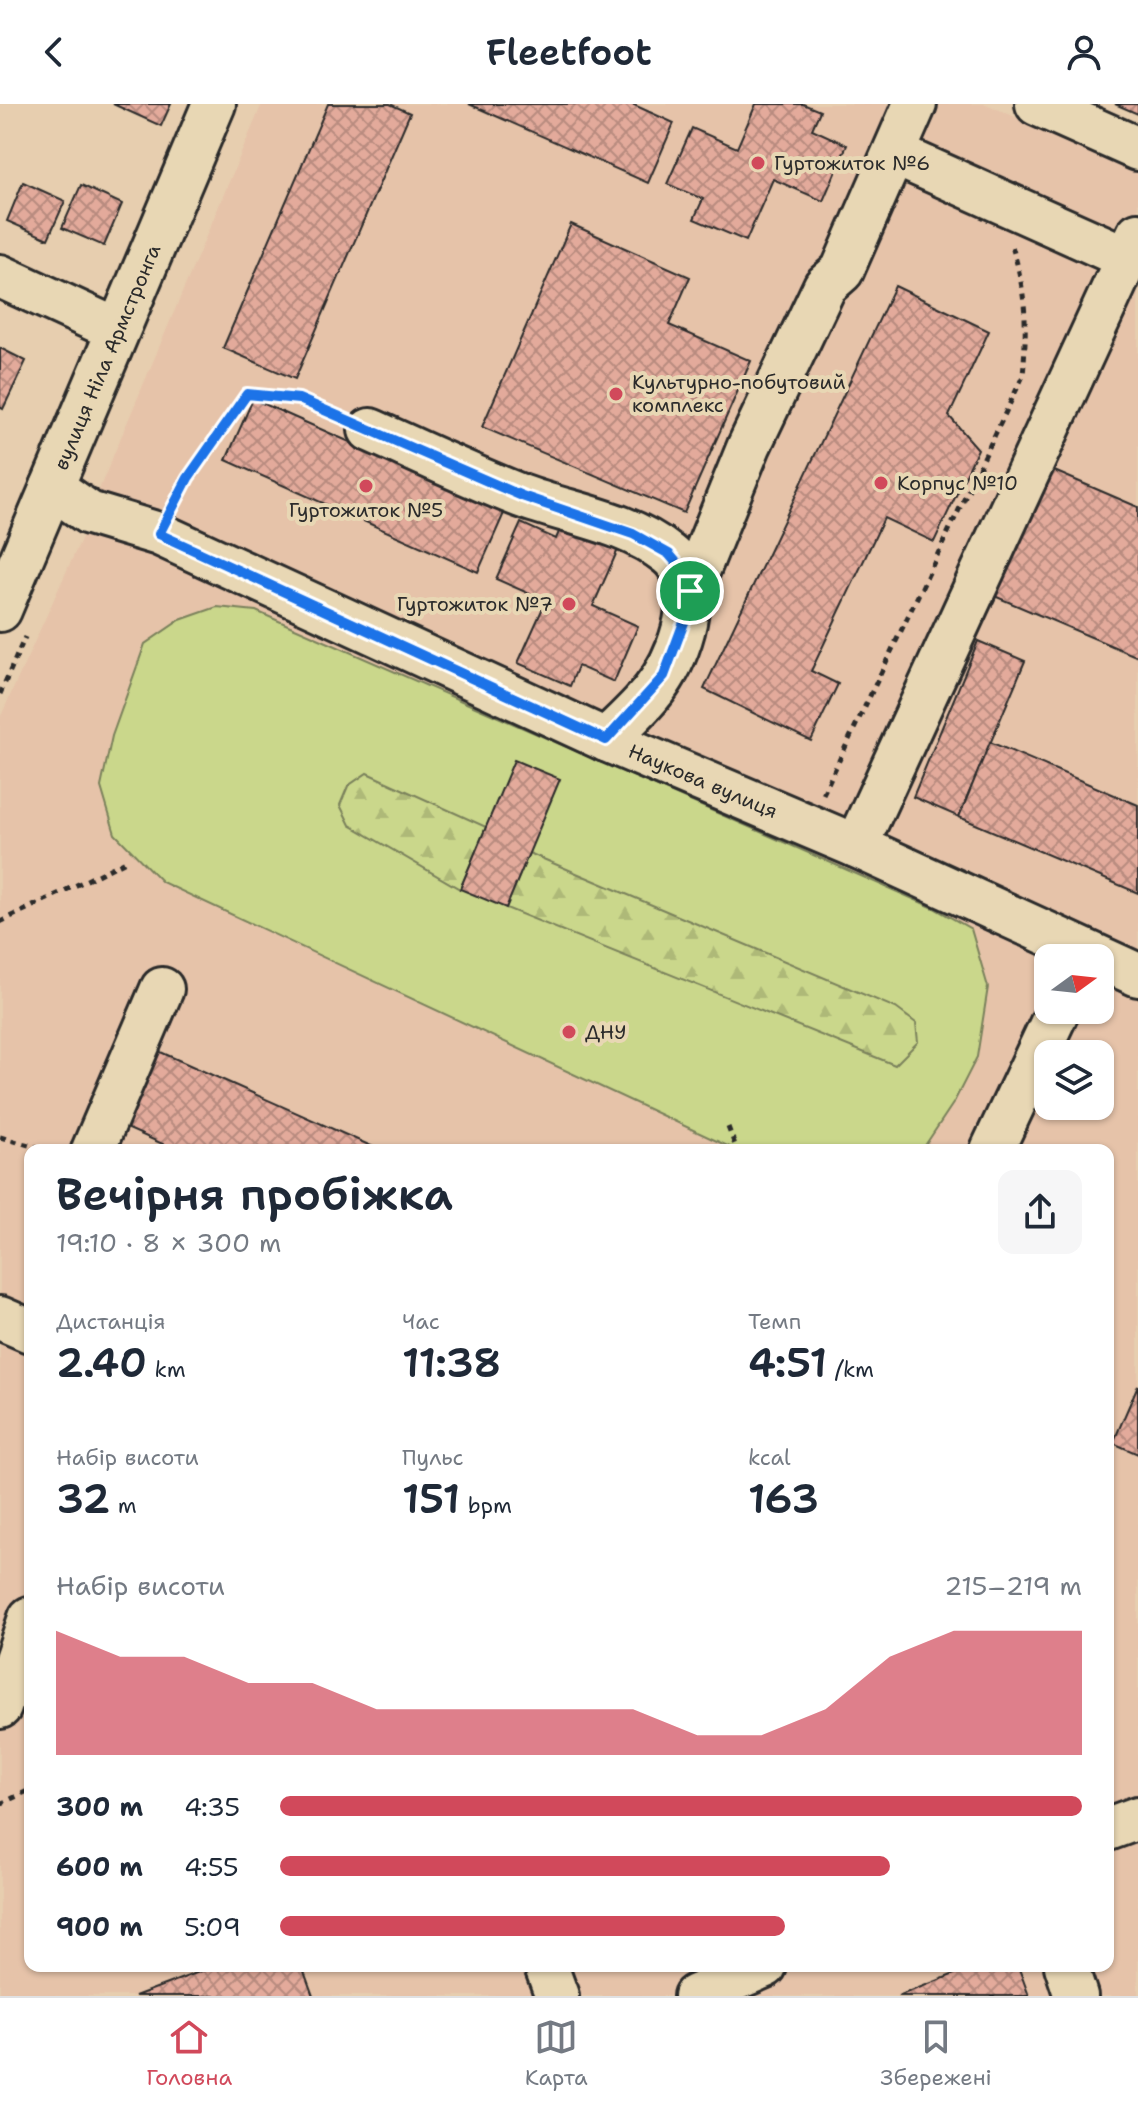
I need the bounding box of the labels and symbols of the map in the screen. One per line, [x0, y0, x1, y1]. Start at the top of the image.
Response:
place label: Гуртожиток №6 [774, 150, 930, 176]
marker: Гуртожиток №6 [749, 154, 767, 172]
street label: вулиця Ніла Армстронга [48, 240, 167, 474]
place label: Культурно-побутовий комплекс [632, 369, 846, 418]
marker: Культурно-побутовий комплекс [607, 385, 625, 403]
place label: Корпус №10 [897, 470, 1018, 496]
marker: Корпус №10 [872, 474, 890, 492]
marker: Гуртожиток №5 [357, 477, 375, 495]
place label: Гуртожиток №5 [289, 497, 443, 523]
pin [656, 557, 724, 625]
place label: Гуртожиток №7 [397, 591, 553, 617]
marker: Гуртожиток №7 [560, 595, 578, 613]
street label: Наукова вулиця [624, 738, 782, 824]
north arrow [1034, 944, 1114, 1024]
place label: ДНУ [585, 1019, 627, 1045]
marker: ДНУ [560, 1023, 578, 1041]

